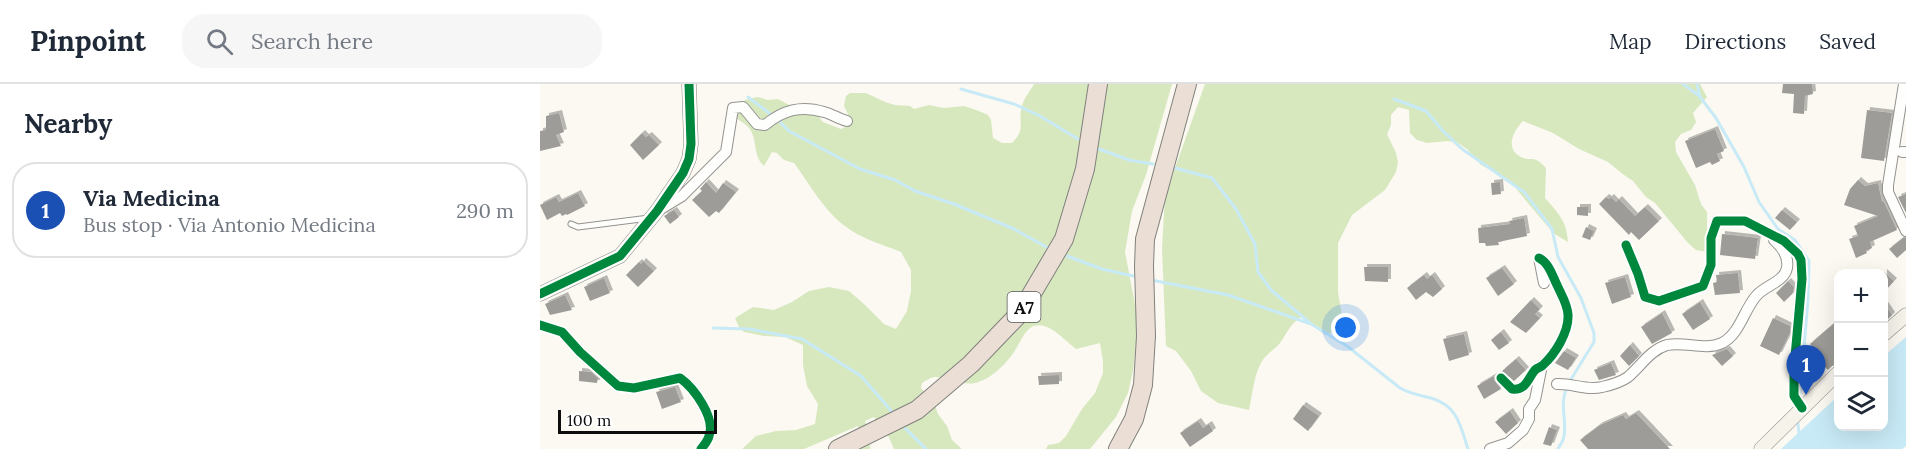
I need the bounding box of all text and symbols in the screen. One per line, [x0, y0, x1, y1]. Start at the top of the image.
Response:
search box [182, 14, 602, 68]
text: Pinpoint [30, 23, 146, 59]
icon: search [203, 25, 236, 58]
text: Search here [251, 27, 373, 55]
text: Map [1609, 28, 1652, 55]
text: Directions [1685, 28, 1786, 55]
text: Saved [1819, 28, 1876, 55]
text: Nearby [24, 107, 112, 140]
text: Via Medicina [83, 184, 220, 212]
text: 1 [41, 198, 50, 223]
text: 290 m [456, 198, 514, 223]
text: Bus stop · Via Antonio Medicina [83, 212, 376, 237]
map controls [1834, 269, 1888, 431]
button: + [1834, 269, 1888, 323]
road number: A7 [1008, 292, 1040, 322]
your location [1331, 313, 1360, 342]
button: − [1834, 323, 1888, 377]
pin: 1 [1786, 346, 1826, 395]
button: layers [1834, 377, 1888, 431]
scale bar [558, 407, 717, 434]
text: 100 m [567, 410, 611, 430]

